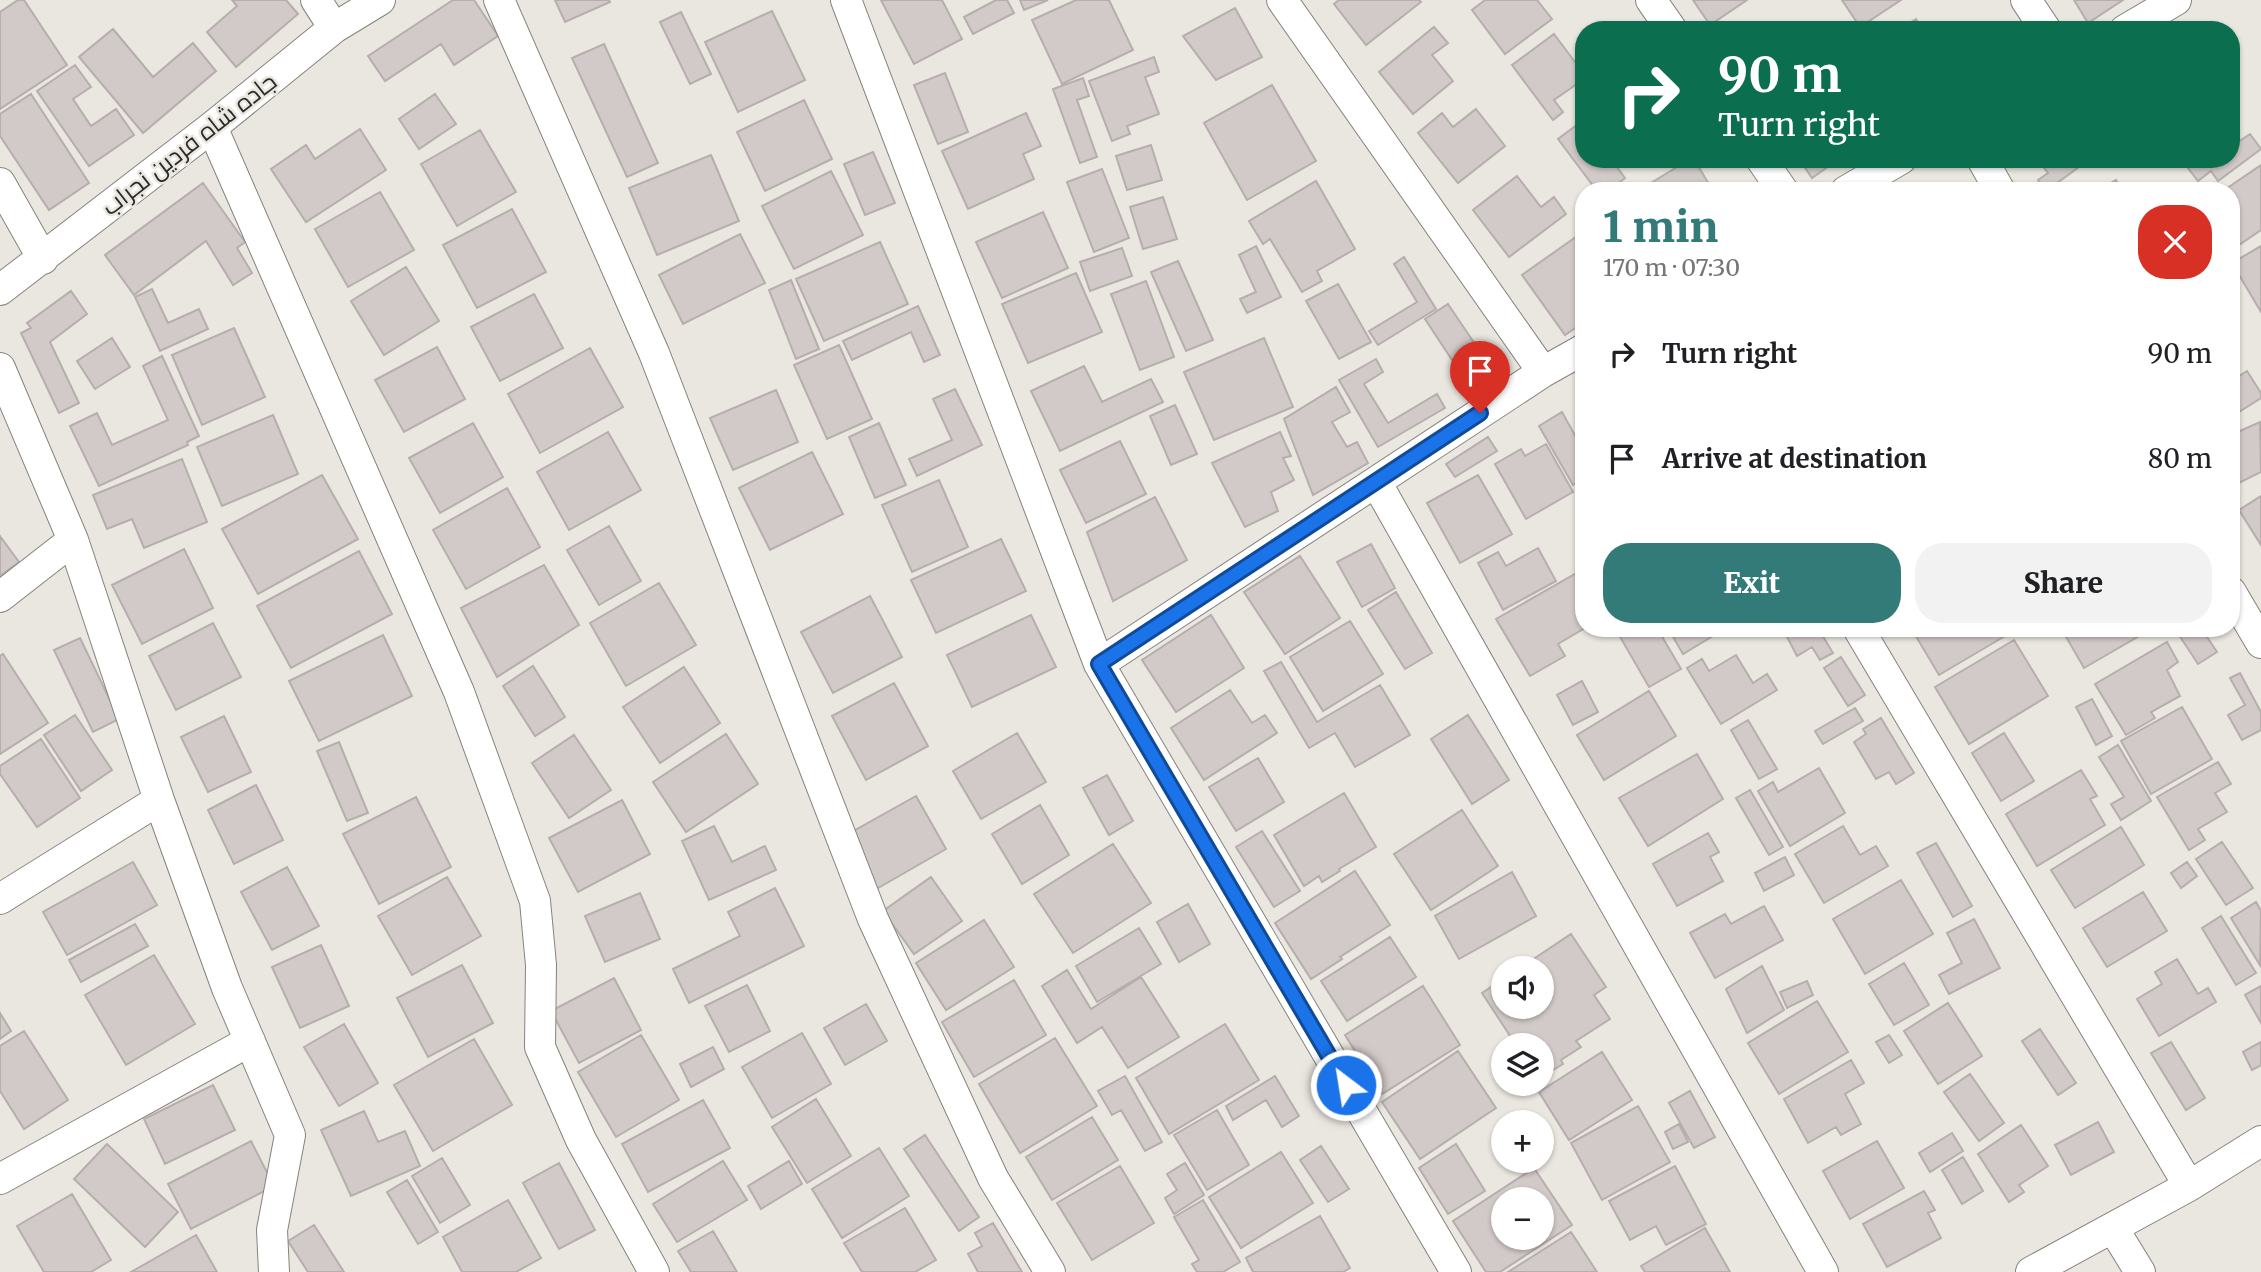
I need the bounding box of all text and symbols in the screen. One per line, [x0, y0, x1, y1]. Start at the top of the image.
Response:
text: 90 m [1718, 44, 1842, 105]
icon: right [1603, 49, 1694, 140]
street label: جاده شاه فردین نجراب [95, 66, 283, 222]
text: Turn right [1718, 105, 1880, 145]
text: 1 min [1603, 201, 1718, 253]
button: close [2138, 205, 2212, 279]
text: 170 m · 07:30 [1603, 253, 1740, 282]
icon: right [1603, 335, 1641, 373]
text: Turn right [1662, 337, 1797, 370]
text: 90 m [2148, 337, 2212, 370]
pin [1450, 341, 1510, 413]
icon: arrive [1461, 352, 1499, 390]
icon: arrive [1603, 440, 1641, 478]
text: Arrive at destination [1662, 442, 1927, 475]
text: 80 m [2148, 442, 2212, 475]
button: Exit [1603, 543, 1901, 623]
button: Share [1915, 543, 2212, 623]
map controls [1491, 956, 1554, 1250]
button: sound [1491, 956, 1554, 1019]
button: layers [1491, 1033, 1554, 1096]
position arrow [1309, 1048, 1383, 1122]
button: + [1491, 1110, 1554, 1173]
button: − [1491, 1187, 1554, 1250]

